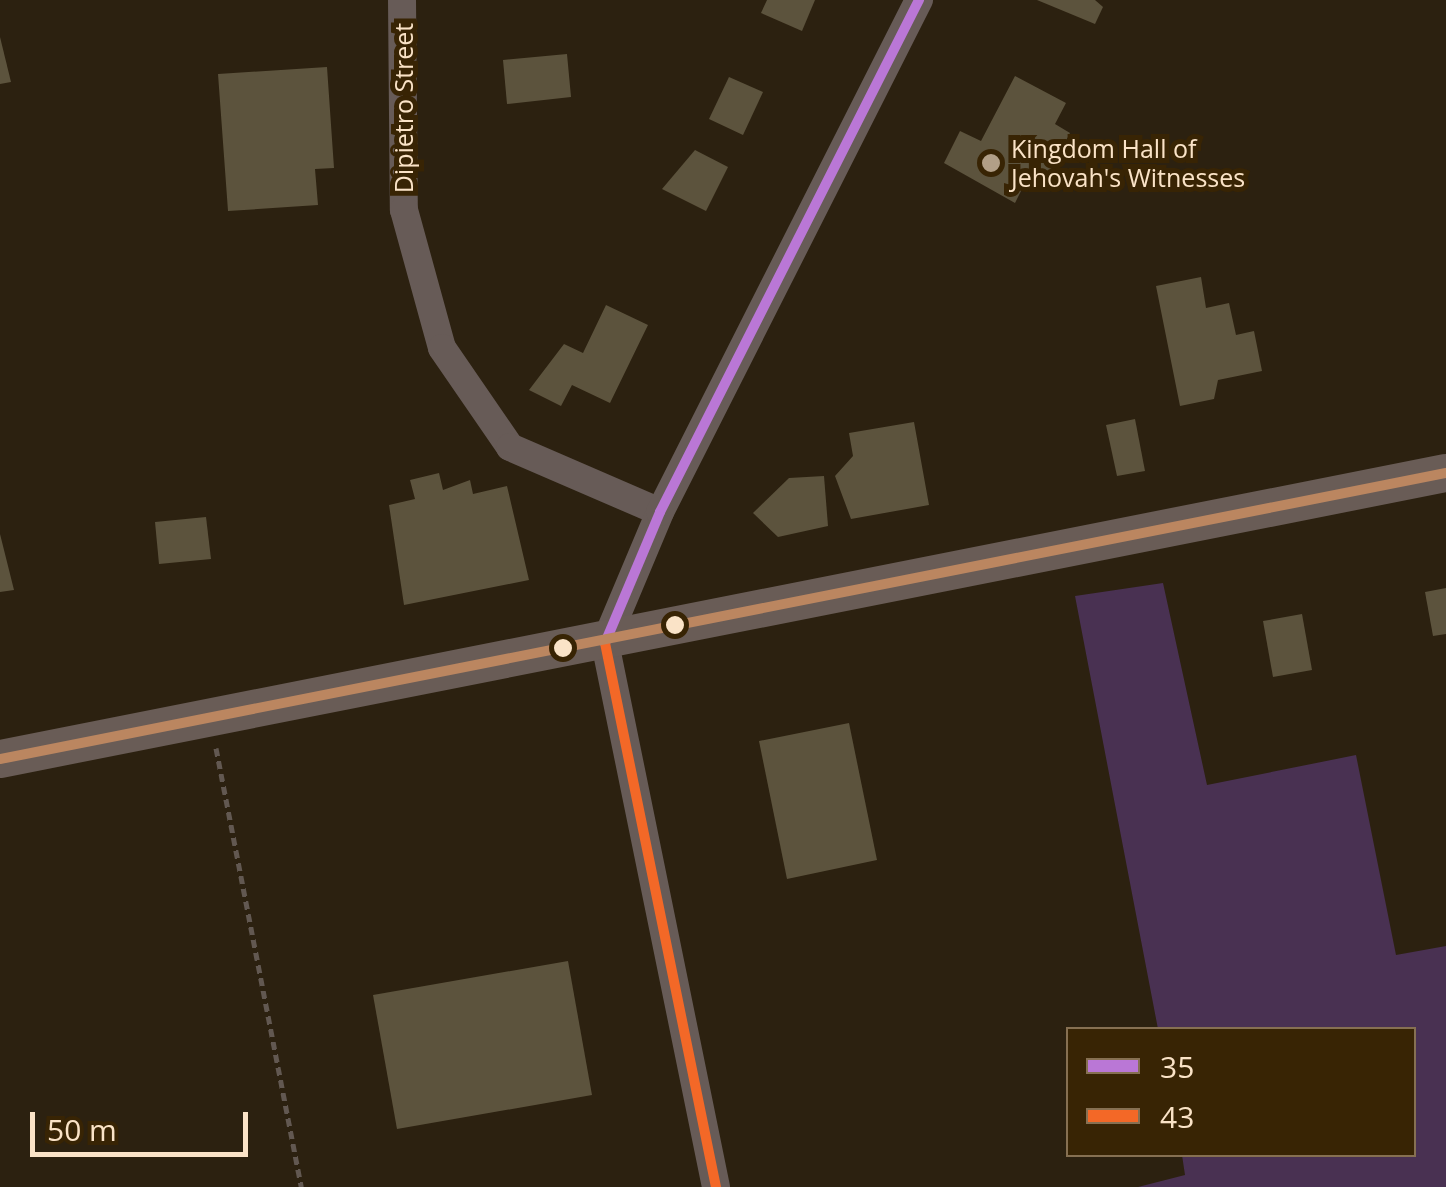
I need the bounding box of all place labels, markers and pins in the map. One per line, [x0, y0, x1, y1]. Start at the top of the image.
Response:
place label: Kingdom Hall of Jehovah's Witnesses [1011, 134, 1245, 193]
marker: Kingdom Hall of Jehovah's Witnesses [980, 152, 1002, 174]
unlabelled marker [665, 615, 685, 635]
unlabelled marker [553, 638, 573, 658]

